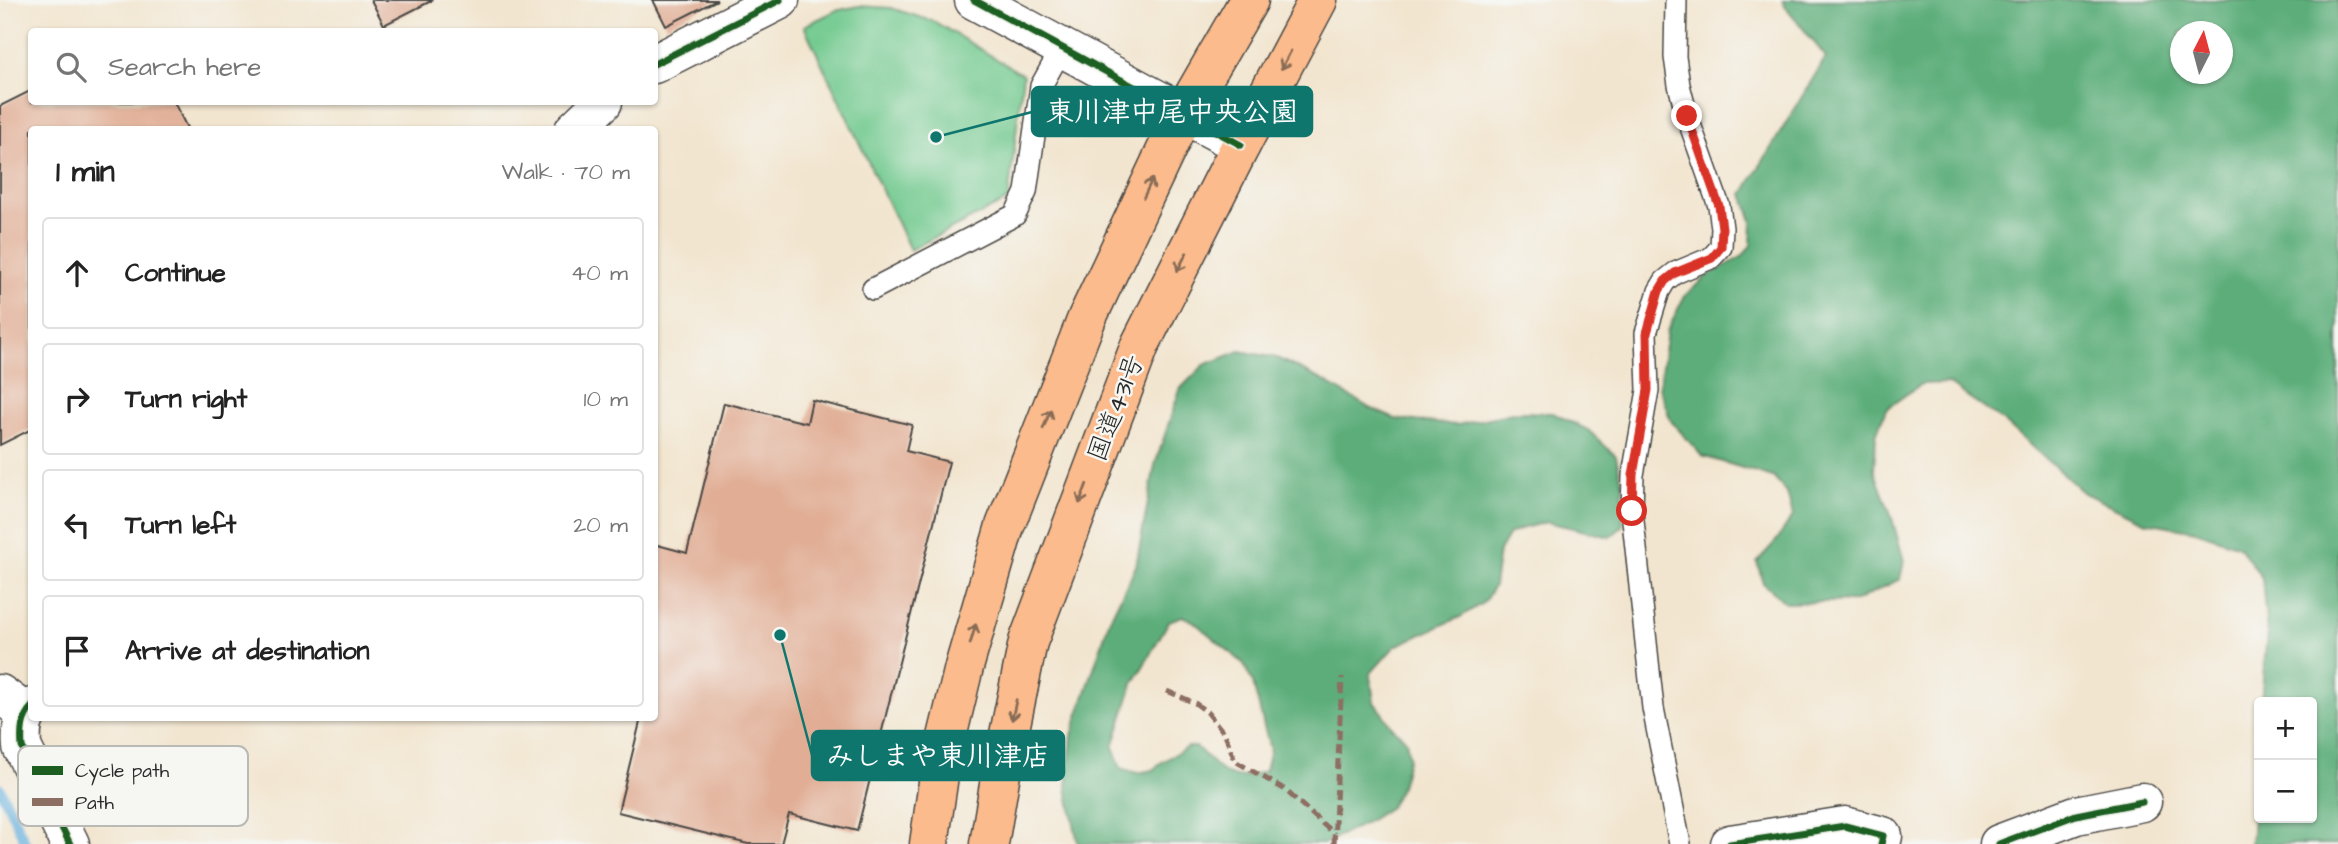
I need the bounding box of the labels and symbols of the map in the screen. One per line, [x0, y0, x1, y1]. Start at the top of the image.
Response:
north arrow [2170, 21, 2233, 84]
one-way arrow [1279, 49, 1292, 70]
callout: 東川津中尾中央公園 [1032, 87, 1312, 136]
text: 東川津中尾中央公園 [1046, 93, 1298, 132]
route end [1671, 100, 1702, 131]
one-way arrow [1142, 178, 1155, 199]
one-way arrow [1174, 252, 1188, 272]
street label: 国道431号 [1079, 349, 1153, 467]
one-way arrow [1042, 408, 1055, 430]
one-way arrow [1076, 483, 1089, 505]
route start [1616, 495, 1647, 526]
one-way arrow [968, 623, 981, 645]
one-way arrow [1006, 698, 1020, 721]
callout: みしまや東川津店 [812, 731, 1064, 780]
text: みしまや東川津店 [826, 737, 1050, 776]
legend [18, 746, 248, 826]
text: Cycle path [75, 758, 170, 786]
text: Path [75, 790, 114, 817]

